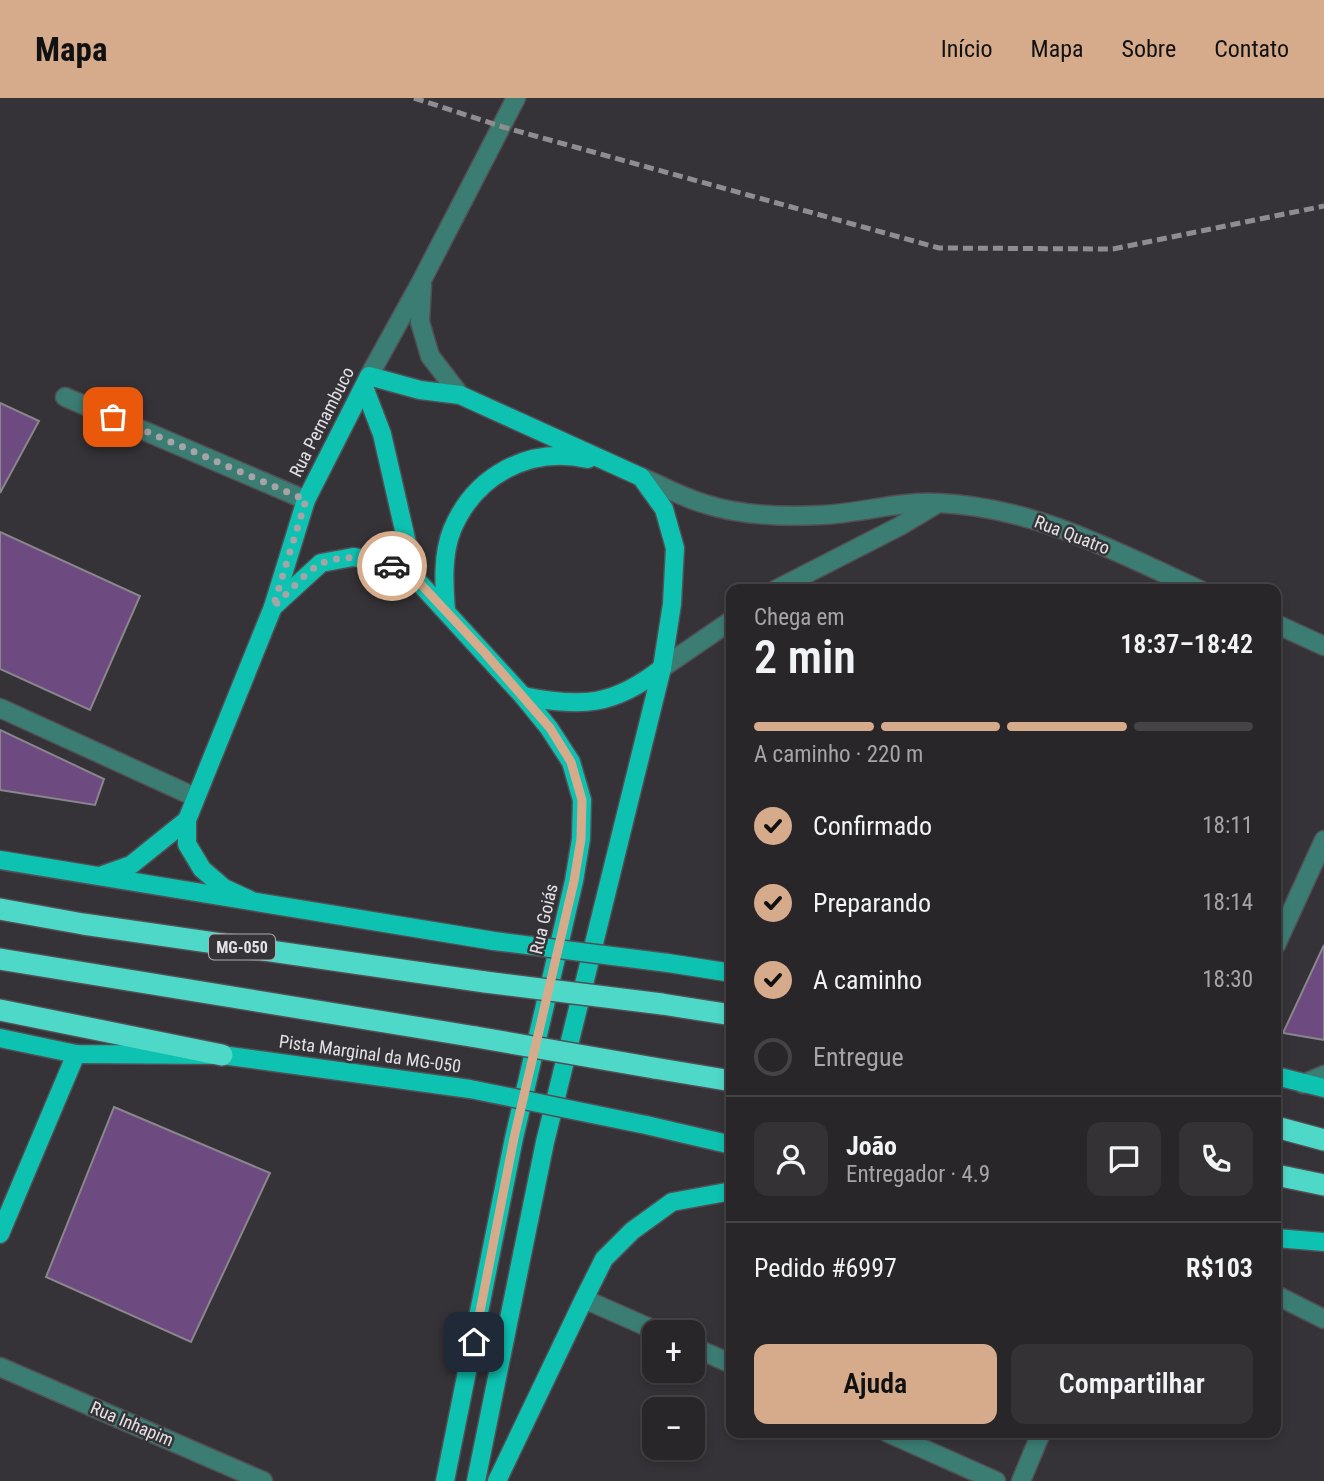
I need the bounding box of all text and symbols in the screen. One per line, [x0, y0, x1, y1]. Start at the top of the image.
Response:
text: Mapa [35, 30, 107, 69]
text: Início [941, 35, 993, 63]
text: Mapa [1031, 35, 1084, 63]
text: Sobre [1122, 35, 1176, 63]
text: Contato [1214, 35, 1289, 63]
street label: Rua Pernambuco [285, 363, 358, 480]
pin [83, 387, 143, 447]
icon: bag [94, 398, 132, 436]
street label: Rua Quatro [1032, 511, 1113, 558]
courier [357, 531, 427, 601]
icon: car [373, 547, 411, 585]
text: Chega em [754, 604, 845, 631]
text: 18:37–18:42 [1120, 629, 1253, 659]
text: 2 min [754, 630, 856, 684]
text: A caminho · 220 m [754, 741, 923, 768]
icon: check [754, 807, 792, 845]
text: Confirmado [813, 811, 932, 841]
text: 18:11 [1202, 812, 1253, 839]
street label: Rua Goiás [525, 882, 562, 956]
icon: check [754, 884, 792, 922]
text: Preparando [813, 888, 931, 918]
text: 18:14 [1202, 889, 1253, 916]
road number: MG-050 [209, 934, 275, 960]
icon: check [754, 961, 792, 999]
text: A caminho [813, 965, 922, 995]
text: 18:30 [1202, 966, 1253, 993]
street label: Pista Marginal da MG-050 [278, 1030, 462, 1077]
text: Entregue [813, 1042, 904, 1072]
button: person [754, 1122, 828, 1196]
button: chat [1087, 1122, 1161, 1196]
button: phone [1179, 1122, 1253, 1196]
text: João [846, 1131, 897, 1161]
text: Entregador · 4.9 [846, 1161, 990, 1188]
text: Pedido #6997 [754, 1253, 897, 1283]
text: R$103 [1186, 1253, 1253, 1283]
pin [444, 1312, 504, 1372]
map controls [642, 1320, 705, 1460]
button: + [642, 1320, 705, 1383]
icon: home [455, 1323, 493, 1361]
button: Ajuda [754, 1344, 997, 1424]
button: Compartilhar [1011, 1344, 1253, 1424]
street label: Rua Inhapim [88, 1397, 177, 1450]
button: − [642, 1397, 705, 1460]

